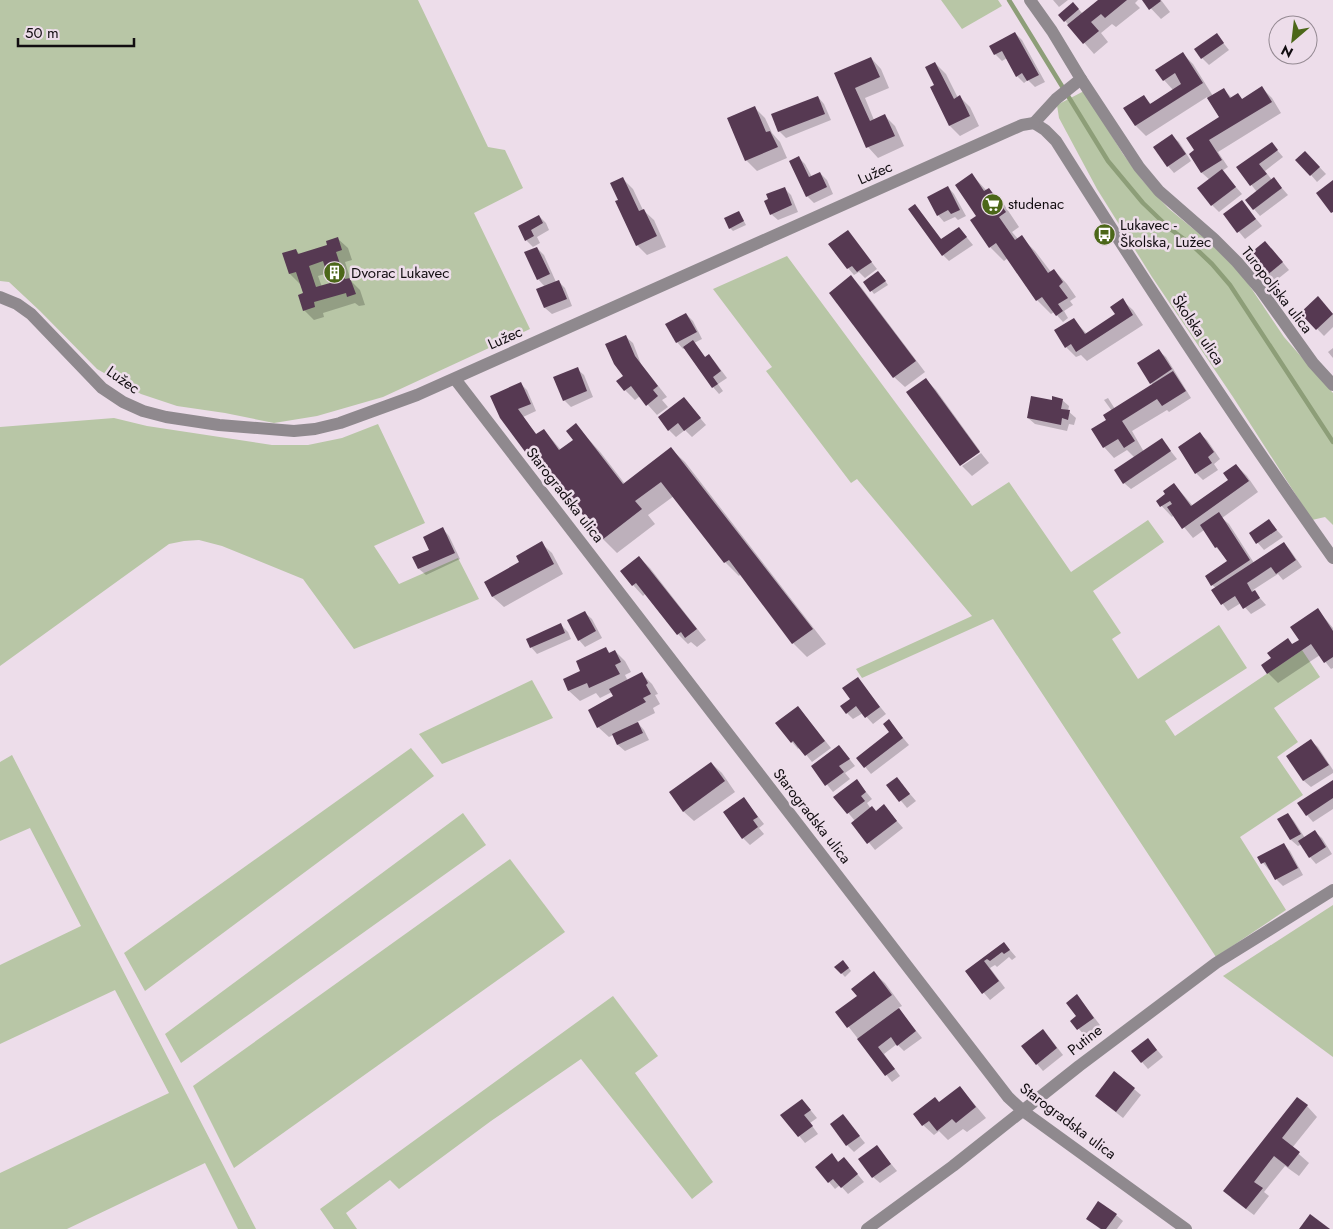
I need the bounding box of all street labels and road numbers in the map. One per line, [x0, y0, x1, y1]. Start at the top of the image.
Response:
street label: Lužec [854, 156, 896, 190]
street label: Turopoljska ulica [1236, 242, 1318, 338]
street label: Školska ulica [1166, 291, 1230, 369]
street label: Lužec [484, 321, 526, 355]
street label: Lužec [102, 361, 144, 399]
street label: Starogradska ulica [521, 443, 609, 547]
street label: Starogradska ulica [768, 764, 856, 868]
street label: Putine [1063, 1019, 1107, 1061]
street label: Starogradska ulica [1015, 1077, 1121, 1165]

